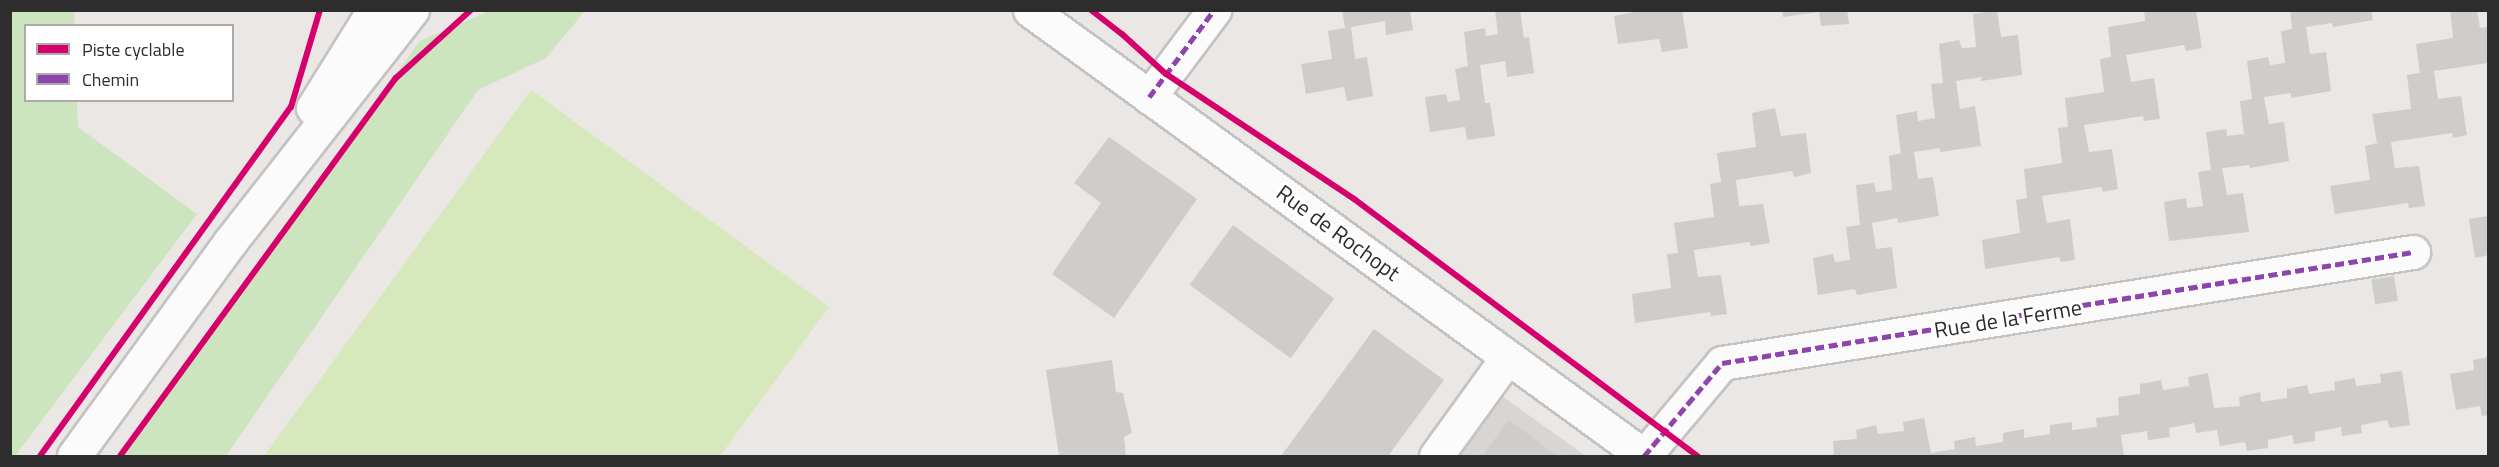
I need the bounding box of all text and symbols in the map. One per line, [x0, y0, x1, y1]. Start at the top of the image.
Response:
legend [24, 24, 234, 102]
text: Piste cyclable [82, 36, 184, 63]
text: Chemin [82, 66, 139, 93]
street label: Rue de Rochopt [1271, 179, 1405, 287]
street label: Rue de la Ferme [1932, 294, 2084, 344]

